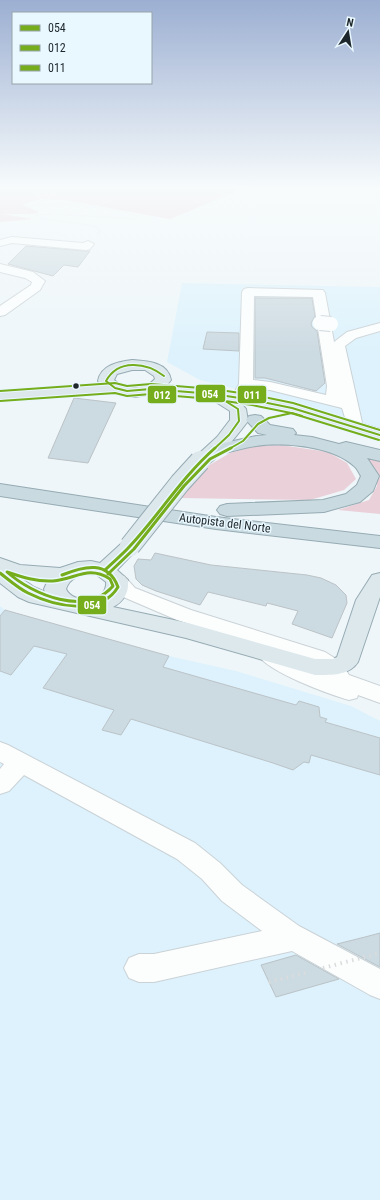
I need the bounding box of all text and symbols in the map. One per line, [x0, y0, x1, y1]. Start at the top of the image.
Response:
legend [12, 12, 152, 84]
north arrow [328, 12, 368, 52]
text: N [345, 16, 355, 30]
text: 054 [48, 21, 66, 35]
text: 012 [48, 41, 66, 55]
text: 011 [48, 61, 66, 75]
unlabelled marker [71, 381, 81, 391]
line badge: 054 [195, 384, 226, 403]
line badge: 012 [147, 385, 177, 404]
line badge: 011 [237, 385, 267, 404]
text: 054 [202, 388, 219, 401]
text: 012 [154, 389, 171, 402]
text: 011 [244, 389, 260, 402]
street label: Autopista del Norte [178, 510, 272, 536]
line badge: 054 [77, 595, 107, 615]
text: 054 [84, 599, 101, 612]

